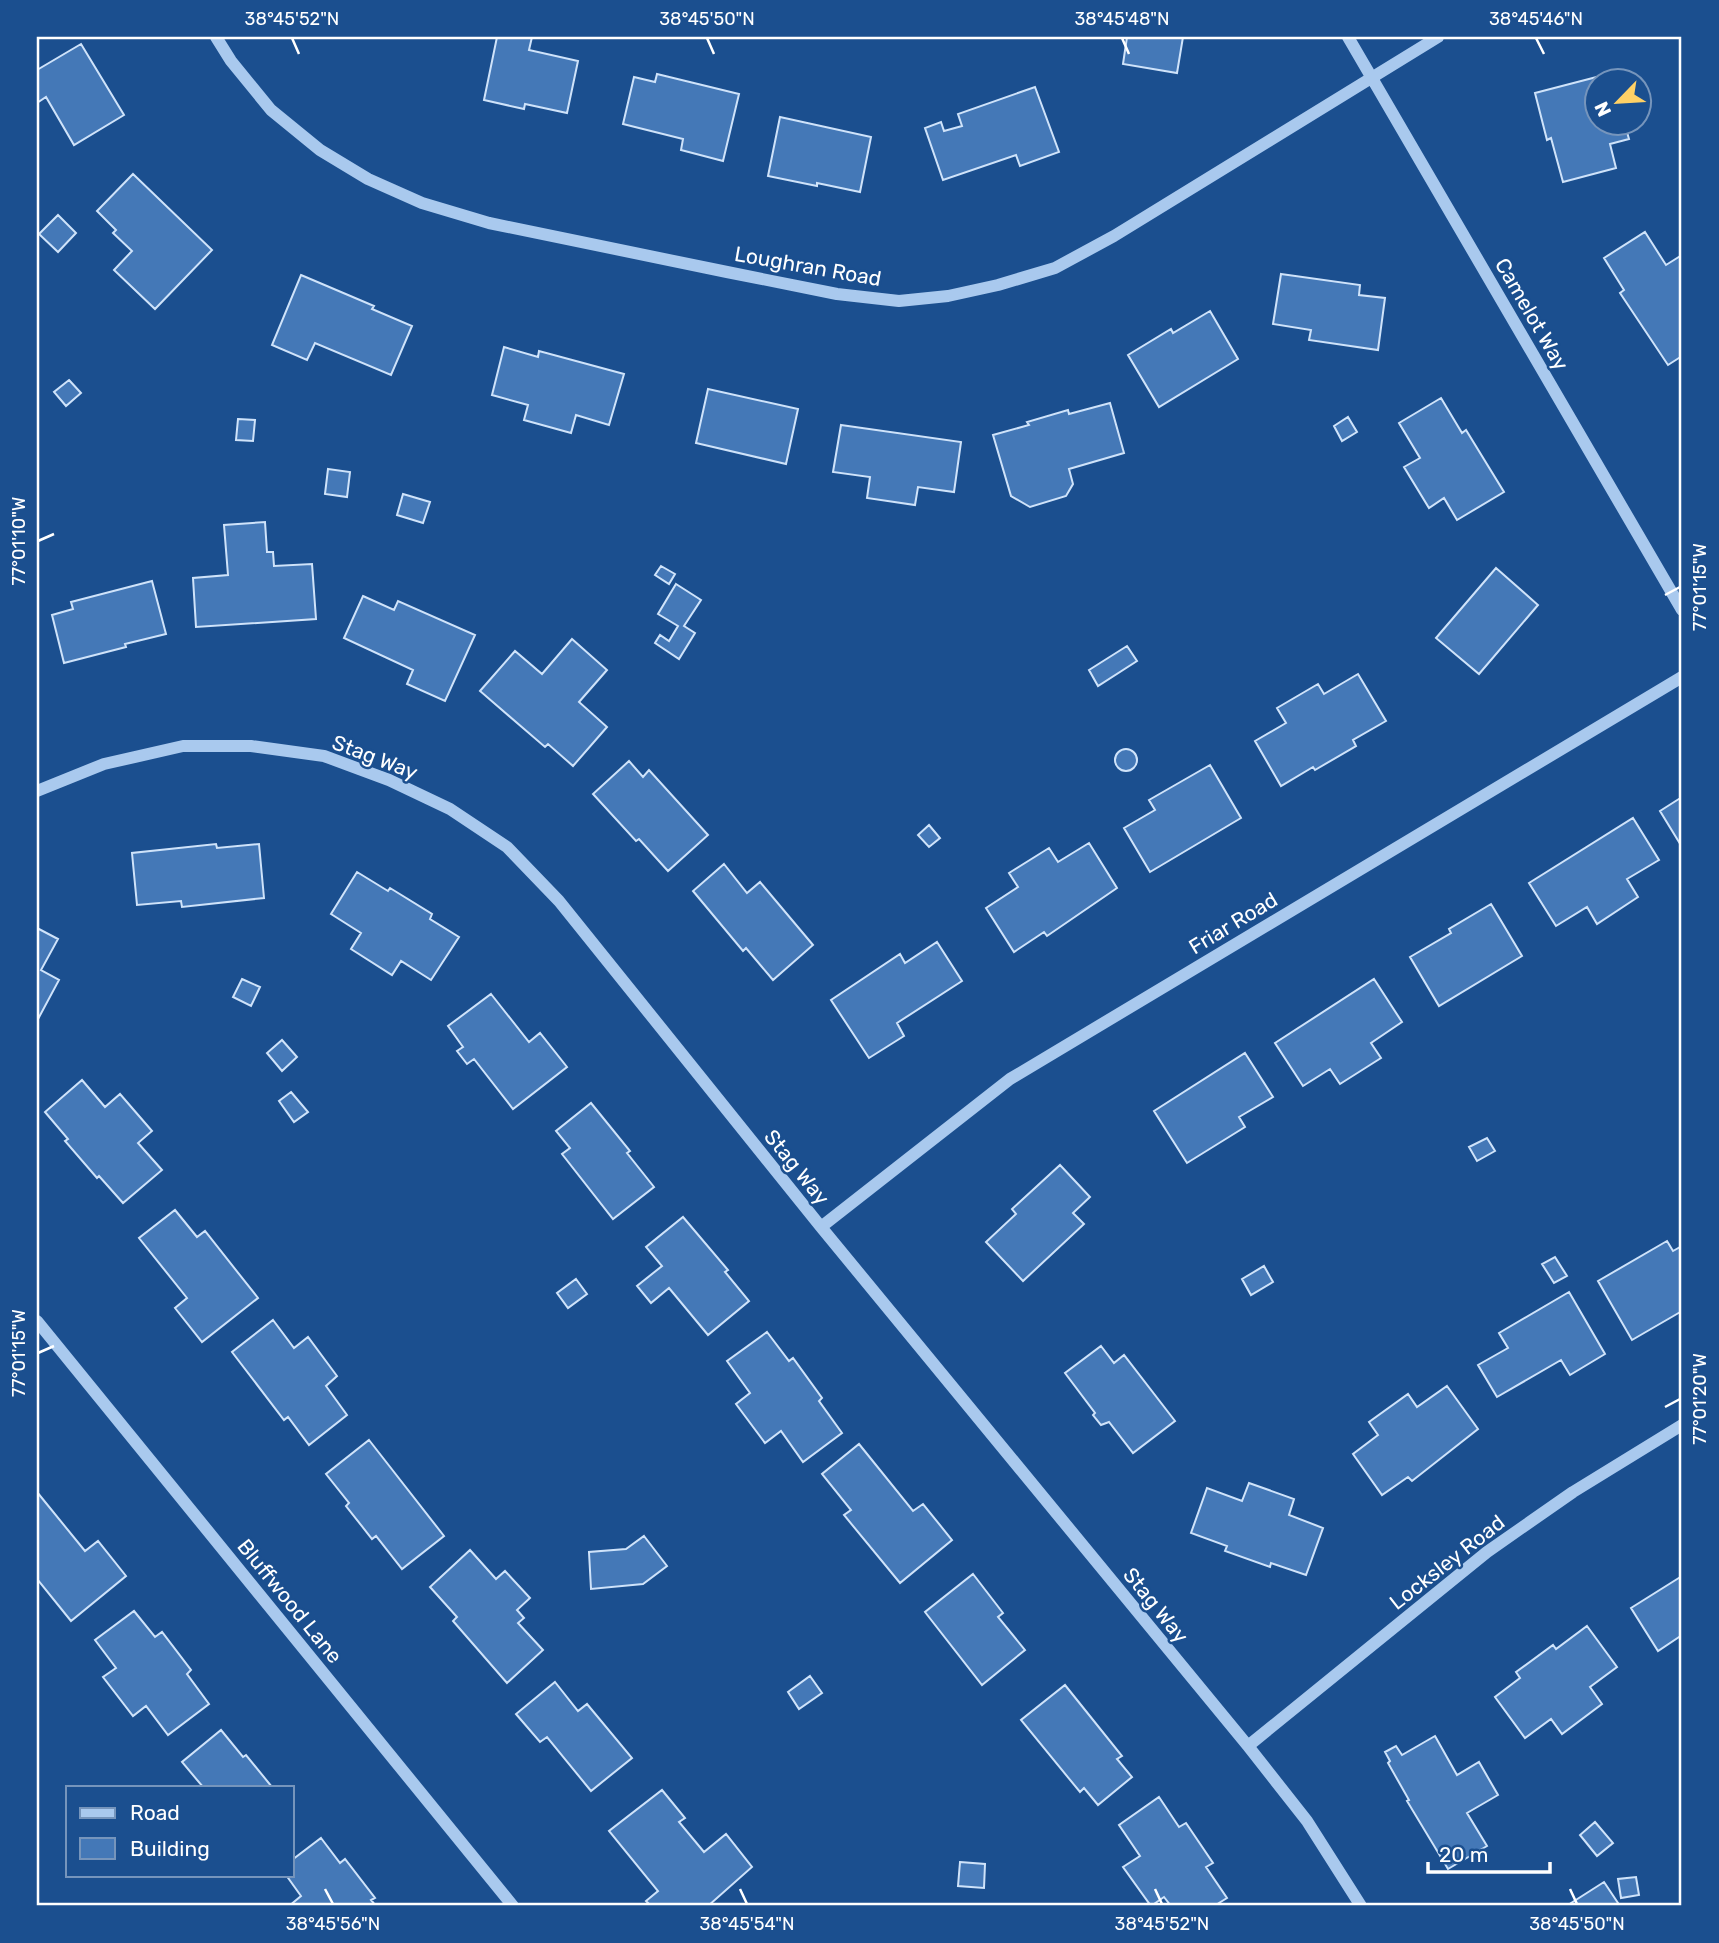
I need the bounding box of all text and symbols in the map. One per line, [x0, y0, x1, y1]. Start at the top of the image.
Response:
text: 38°45'52"N [245, 8, 339, 30]
text: 38°45'50"N [659, 8, 755, 30]
text: 38°45'48"N [1074, 8, 1170, 30]
text: 38°45'46"N [1489, 8, 1583, 30]
north arrow [1582, 66, 1652, 136]
text: N [1590, 98, 1616, 120]
street label: Loughran Road [733, 241, 883, 291]
street label: Camelot Way [1490, 253, 1574, 375]
text: 77°01'10"W [8, 497, 30, 585]
text: 77°01'15"W [1689, 543, 1711, 631]
street label: Stag Way [329, 729, 422, 785]
street label: Friar Road [1184, 887, 1282, 959]
street label: Stag Way [759, 1124, 835, 1210]
text: 77°01'15"W [8, 1309, 30, 1397]
text: 77°01'20"W [1689, 1353, 1711, 1445]
street label: Locksley Road [1385, 1509, 1509, 1615]
street label: Bluffwood Lane [232, 1534, 348, 1668]
street label: Stag Way [1118, 1562, 1194, 1648]
legend [66, 1786, 294, 1876]
text: Road [130, 1800, 180, 1825]
scale bar [1428, 1831, 1551, 1875]
text: Building [130, 1836, 210, 1861]
text: 20 m [1439, 1842, 1488, 1867]
text: 38°45'56"N [286, 1913, 380, 1935]
text: 38°45'54"N [700, 1913, 794, 1935]
text: 38°45'52"N [1115, 1913, 1209, 1935]
text: 38°45'50"N [1529, 1913, 1625, 1935]

